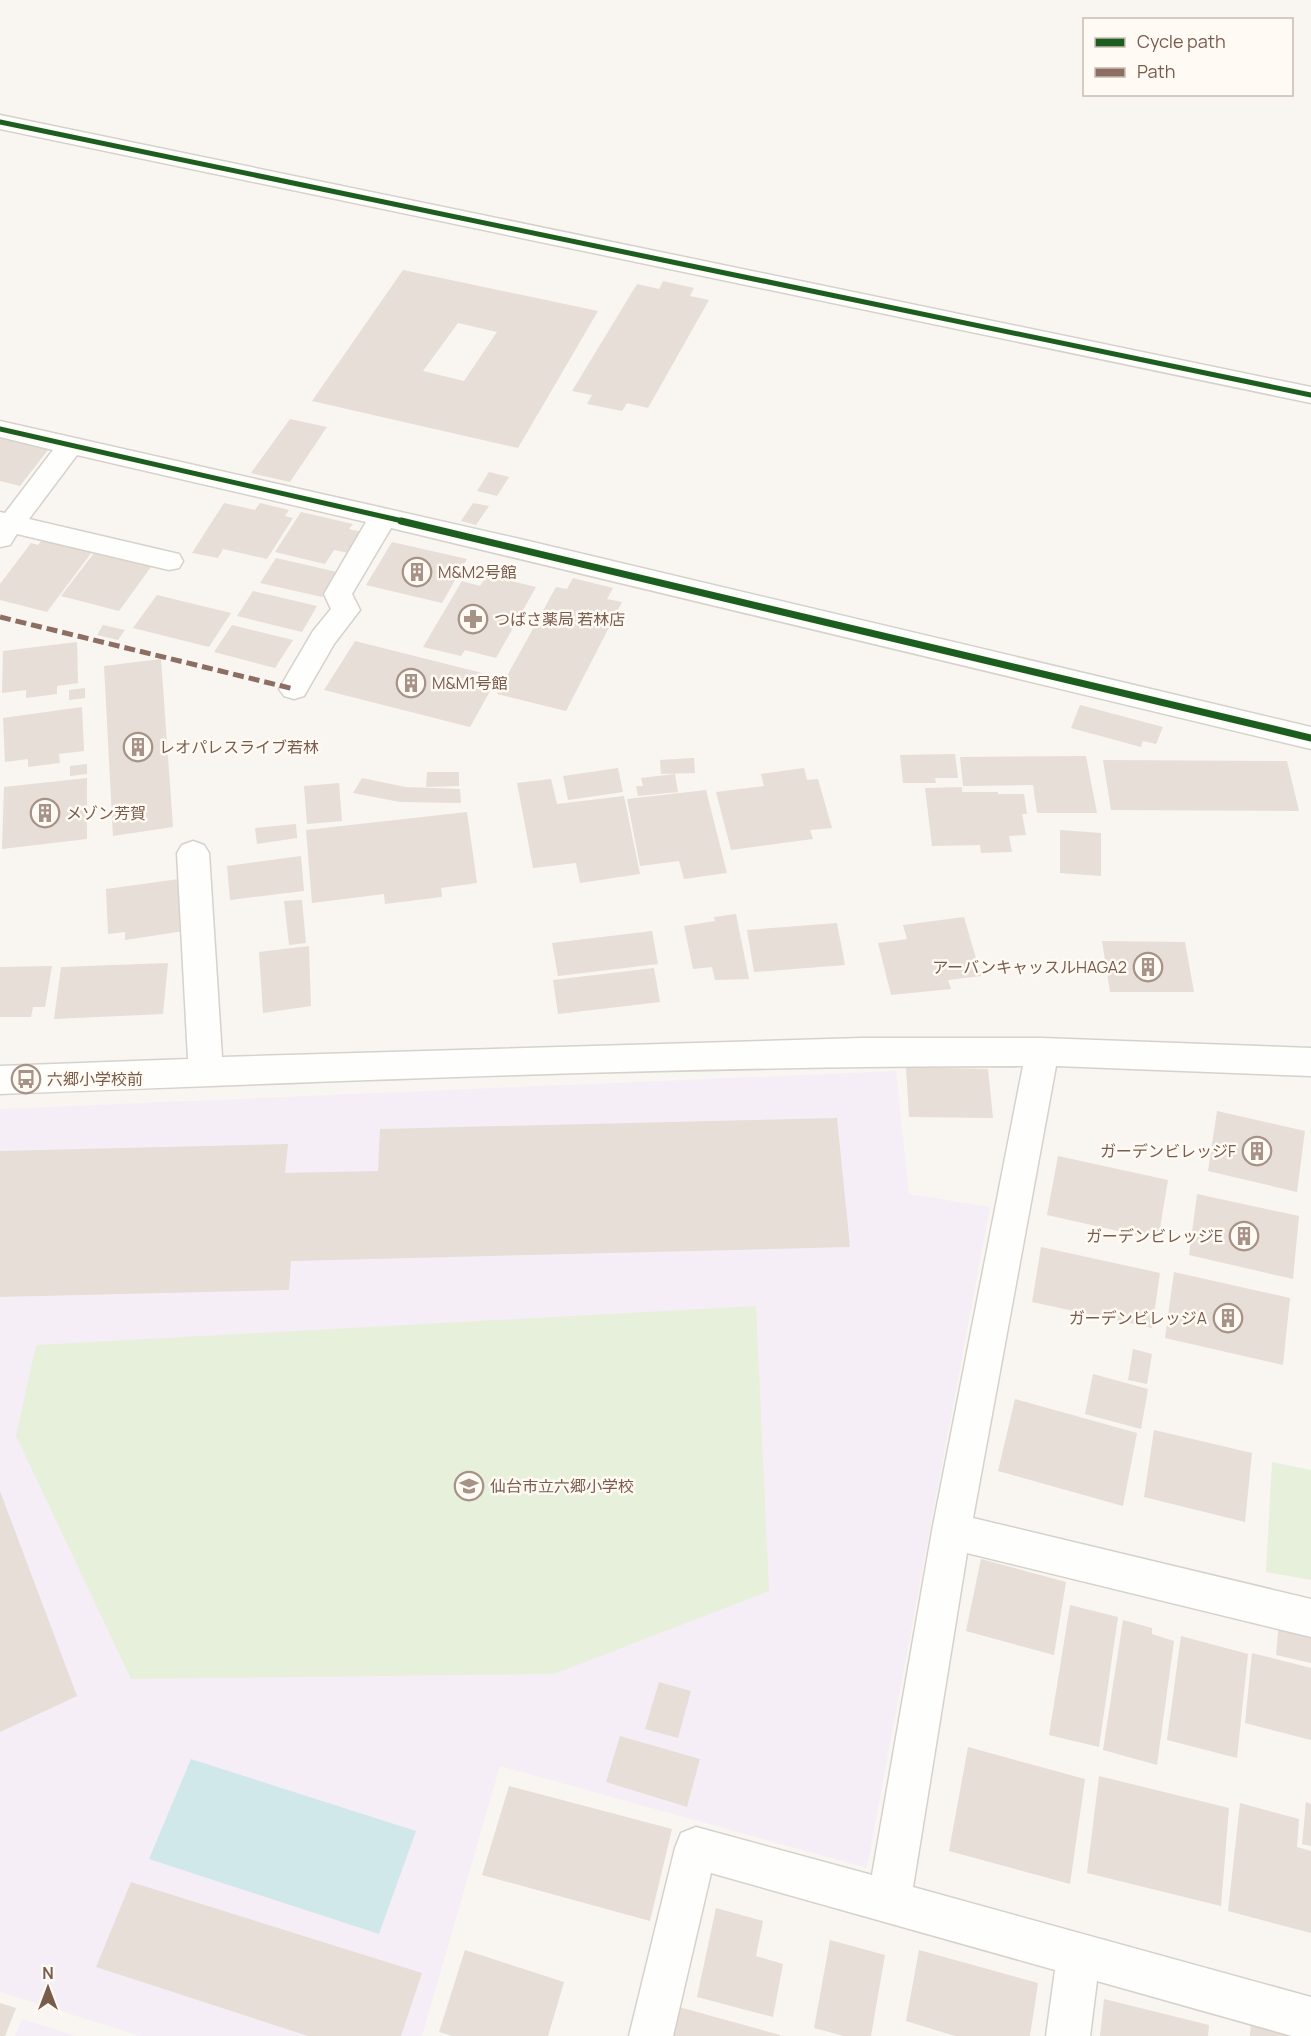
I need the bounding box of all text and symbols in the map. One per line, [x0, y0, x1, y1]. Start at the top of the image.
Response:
legend [1083, 18, 1293, 96]
text: Cycle path [1137, 29, 1226, 53]
text: Path [1137, 59, 1175, 83]
building icon: M&M2号館 [401, 556, 433, 588]
place label: M&M2号館 [438, 561, 516, 583]
pharmacy icon: つばさ薬局 若林店 [457, 603, 489, 635]
place label: つばさ薬局 若林店 [494, 608, 625, 630]
building icon: M&M1号館 [395, 667, 427, 699]
place label: M&M1号館 [432, 672, 508, 694]
building icon: レオパレスライブ若林 [122, 731, 154, 763]
place label: レオパレスライブ若林 [159, 736, 319, 758]
building icon: メゾン芳賀 [29, 797, 61, 829]
place label: メゾン芳賀 [66, 802, 146, 824]
building icon: アーバンキャッスルHAGA2 [1132, 951, 1164, 983]
place label: アーバンキャッスルHAGA2 [932, 956, 1127, 978]
bus stop icon: 六郷小学校前 [10, 1063, 42, 1095]
place label: 六郷小学校前 [47, 1068, 143, 1090]
building icon: ガーデンビレッジF [1241, 1135, 1273, 1167]
place label: ガーデンビレッジF [1100, 1140, 1236, 1162]
building icon: ガーデンビレッジE [1228, 1220, 1260, 1252]
place label: ガーデンビレッジE [1086, 1225, 1223, 1247]
building icon: ガーデンビレッジA [1212, 1302, 1244, 1334]
place label: ガーデンビレッジA [1069, 1307, 1207, 1329]
school or university icon: 仙台市立六郷小学校 [453, 1470, 485, 1502]
place label: 仙台市立六郷小学校 [490, 1475, 634, 1497]
north arrow [18, 1958, 78, 2018]
text: N [42, 1962, 54, 1984]

